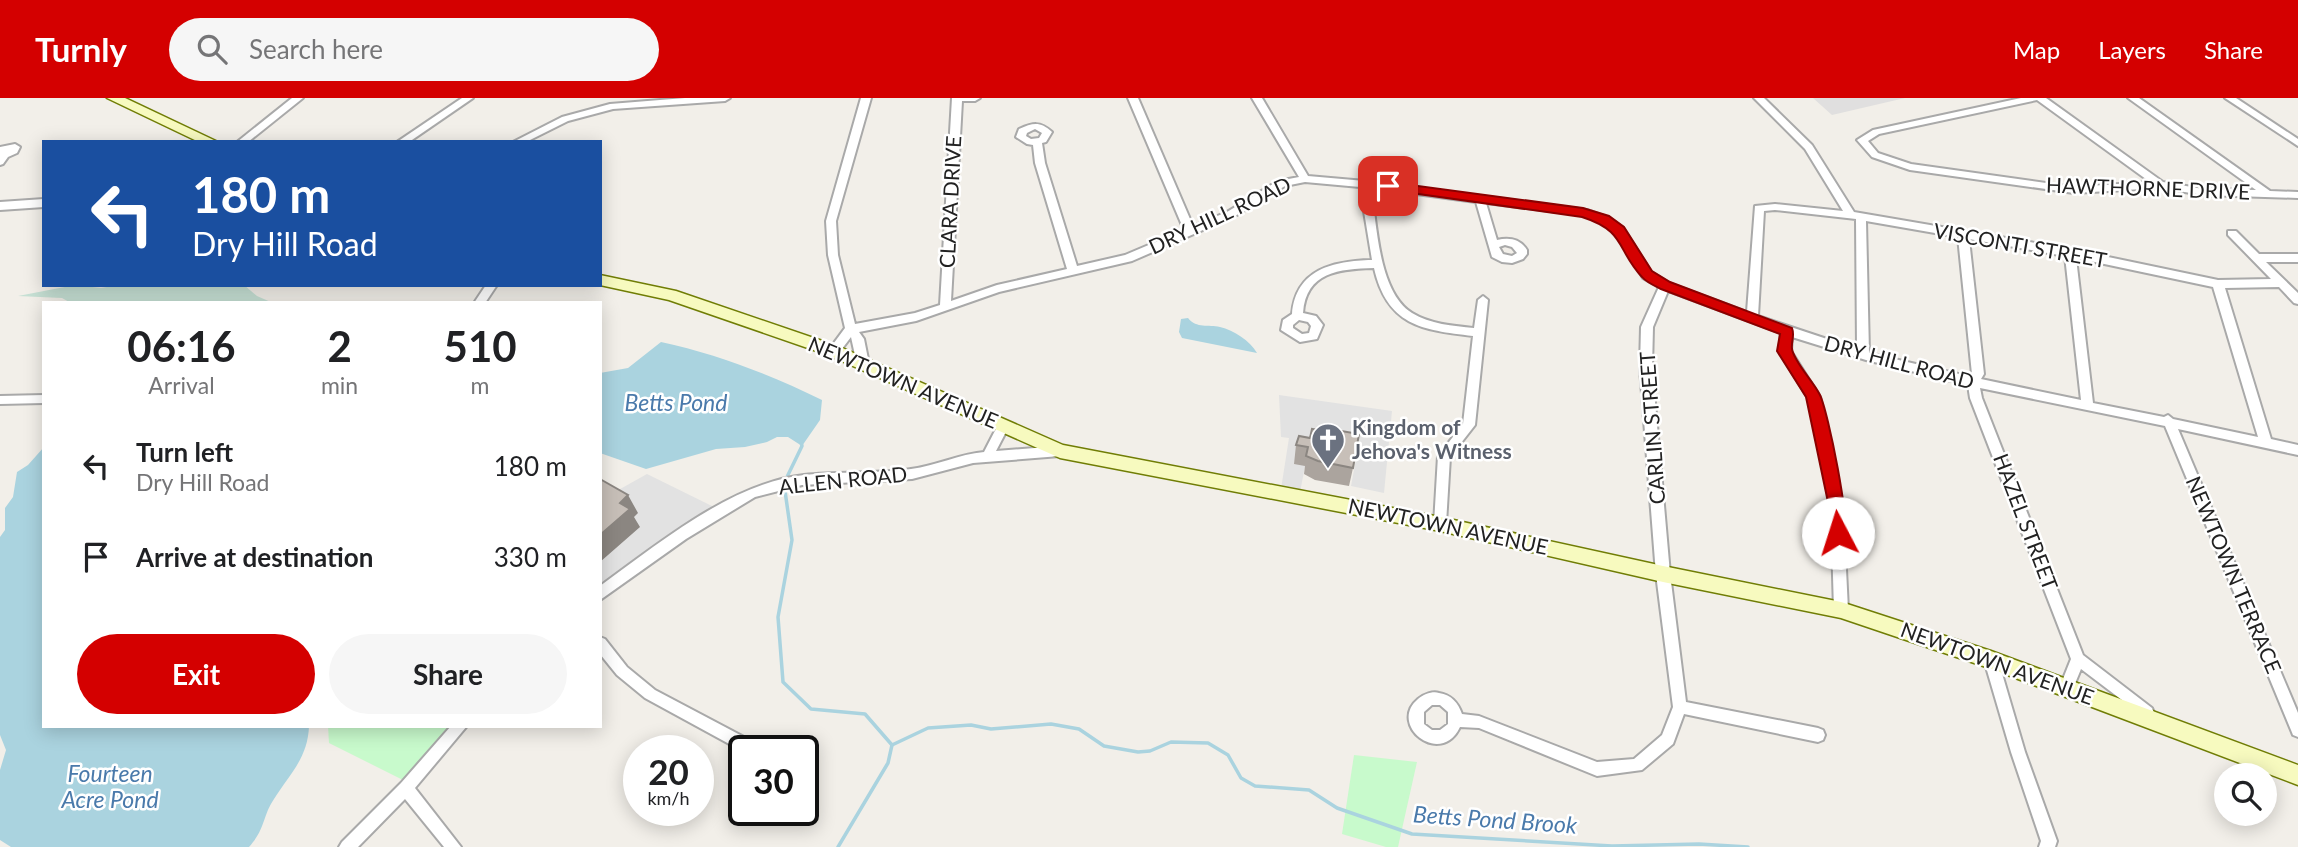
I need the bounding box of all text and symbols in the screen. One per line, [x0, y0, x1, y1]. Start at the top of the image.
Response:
search box [169, 18, 659, 81]
text: Turnly [35, 29, 127, 69]
icon: search [193, 30, 231, 68]
text: Search here [249, 33, 383, 65]
text: Map [2013, 35, 2060, 64]
text: Layers [2098, 35, 2166, 64]
text: Share [2204, 35, 2263, 64]
street label: CLARA DRIVE [934, 135, 965, 269]
pin [1358, 156, 1418, 216]
text: 180 m [192, 165, 330, 223]
icon: arrive [1369, 167, 1407, 205]
icon: left [77, 168, 168, 259]
street label: DRY HILL ROAD [1144, 171, 1294, 259]
street label: HAWTHORNE DRIVE [2045, 171, 2251, 204]
street label: VISCONTI STREET [1932, 217, 2109, 272]
text: Dry Hill Road [192, 224, 378, 263]
text: 06:16 [127, 321, 236, 371]
text: 2 [327, 321, 352, 371]
text: 510 [444, 321, 517, 371]
street label: NEWTOWN AVENUE [805, 330, 1002, 433]
street label: DRY HILL ROAD [1822, 330, 1977, 394]
street label: CARLIN STREET [1634, 350, 1669, 505]
text: Arrival [148, 371, 215, 399]
text: min [321, 371, 358, 399]
text: m [471, 371, 490, 399]
water label: Betts Pond [625, 388, 727, 416]
place label: Kingdom of Jehova's Witness [1352, 414, 1512, 463]
church icon: Kingdom of Jehova's Witness [1309, 421, 1347, 470]
text: Turn left [136, 436, 233, 468]
icon: left [77, 447, 115, 485]
text: 180 m [494, 450, 567, 482]
street label: HAZEL STREET [1989, 450, 2064, 594]
street label: ALLEN ROAD [777, 460, 908, 499]
text: Dry Hill Road [136, 468, 269, 496]
street label: NEWTOWN TERRACE [2182, 472, 2287, 677]
street label: NEWTOWN AVENUE [1346, 492, 1551, 559]
position arrow [1801, 496, 1875, 570]
icon: arrive [77, 538, 115, 576]
text: Arrive at destination [136, 541, 373, 573]
text: 330 m [494, 541, 567, 573]
street label: NEWTOWN AVENUE [1898, 616, 2098, 709]
button: Exit [77, 634, 315, 714]
button: Share [329, 634, 567, 714]
speed limit sign: 30 [728, 735, 819, 826]
text: 20 [648, 750, 689, 792]
water label: Fourteen Acre Pond [60, 759, 159, 813]
map controls [2214, 763, 2277, 826]
button: search [2214, 763, 2277, 826]
text: km/h [647, 787, 690, 809]
water label: Betts Pond Brook [1412, 799, 1579, 839]

